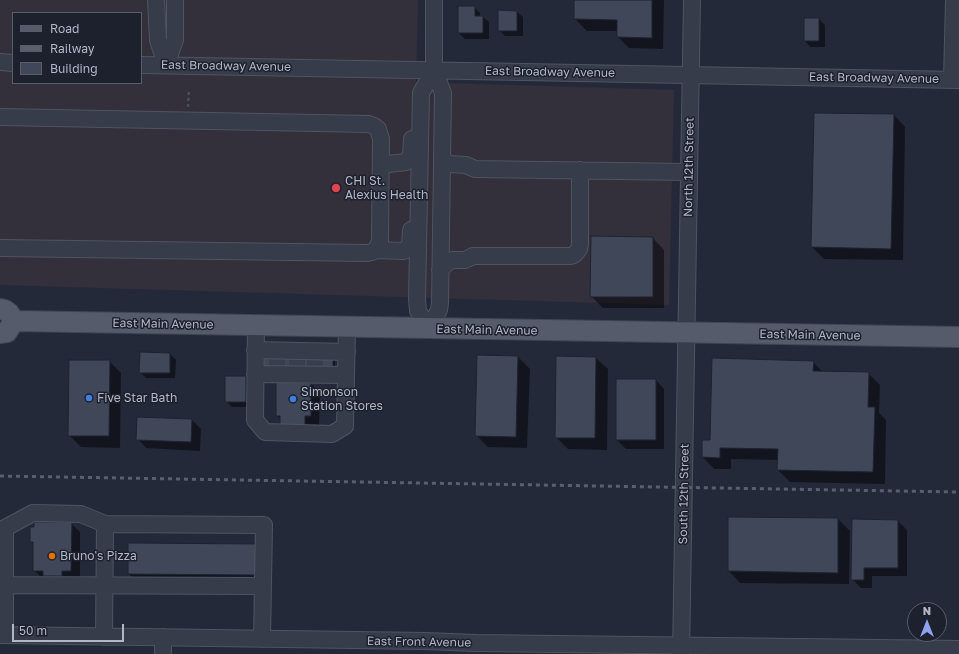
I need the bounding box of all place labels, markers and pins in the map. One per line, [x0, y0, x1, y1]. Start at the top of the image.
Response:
place label: CHI St. Alexius Health [345, 174, 428, 202]
marker: CHI St. Alexius Health [330, 182, 342, 194]
place label: Simonson Station Stores [301, 385, 383, 413]
place label: Five Star Bath [97, 391, 177, 405]
marker: Five Star Bath [84, 393, 94, 403]
marker: Simonson Station Stores [288, 394, 298, 404]
place label: Bruno's Pizza [60, 549, 137, 563]
marker: Bruno's Pizza [47, 551, 57, 561]

